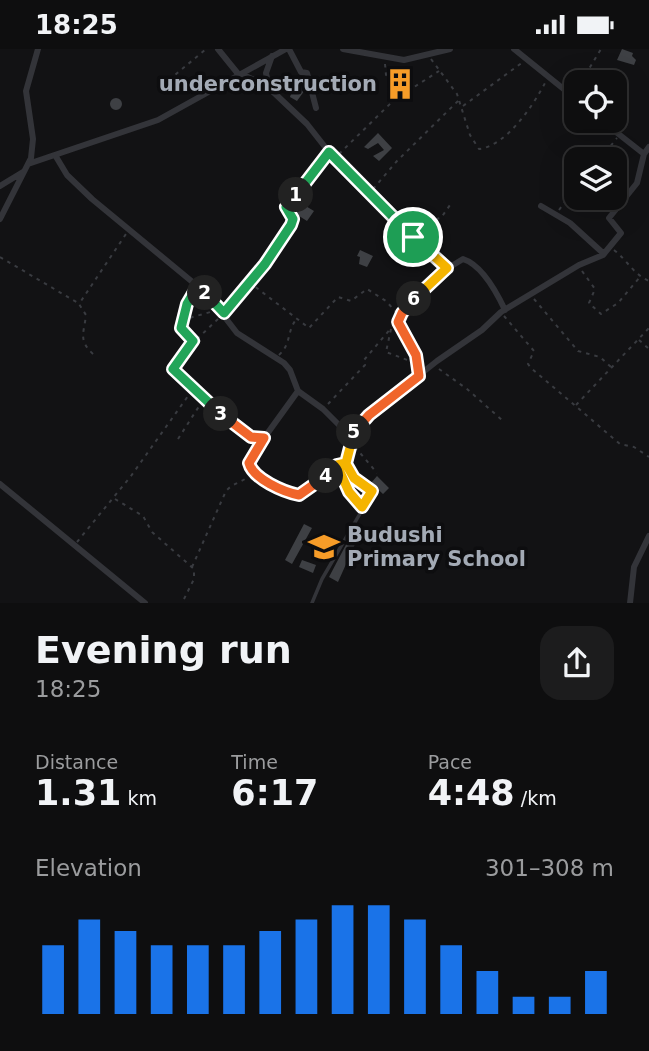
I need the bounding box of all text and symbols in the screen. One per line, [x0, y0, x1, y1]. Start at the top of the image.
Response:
text: 18:25 [35, 10, 118, 40]
building icon: underconstruction [383, 67, 417, 101]
map controls [564, 70, 627, 210]
button: locate [564, 70, 627, 133]
place label: underconstruction [159, 72, 377, 96]
button: layers [564, 147, 627, 210]
pin: 1 [278, 177, 314, 213]
text: 1 [289, 183, 302, 205]
pin [383, 207, 443, 267]
icon: arrive [394, 218, 432, 256]
pin: 2 [188, 275, 222, 311]
text: 2 [198, 281, 211, 303]
pin: 6 [396, 281, 432, 317]
text: 6 [407, 287, 420, 309]
pin: 3 [204, 397, 238, 431]
text: 3 [214, 402, 227, 424]
pin: 5 [336, 415, 372, 449]
text: 5 [347, 420, 360, 442]
pin: 4 [308, 459, 344, 493]
text: 4 [319, 464, 332, 486]
place label: Budushi Primary School [347, 523, 526, 571]
school or university icon: Budushi Primary School [307, 530, 341, 564]
button: share [540, 626, 614, 700]
text: Evening run [35, 628, 292, 672]
text: 18:25 [35, 676, 101, 702]
text: Distance [35, 751, 118, 773]
text: Time [231, 751, 278, 773]
text: Pace [428, 751, 472, 773]
text: 1.31 [35, 773, 121, 813]
text: 6:17 [231, 773, 318, 813]
text: 4:48 [428, 773, 515, 813]
text: km [121, 787, 157, 809]
text: /km [515, 787, 557, 809]
text: Elevation [35, 855, 142, 881]
text: 301–308 m [485, 855, 614, 881]

